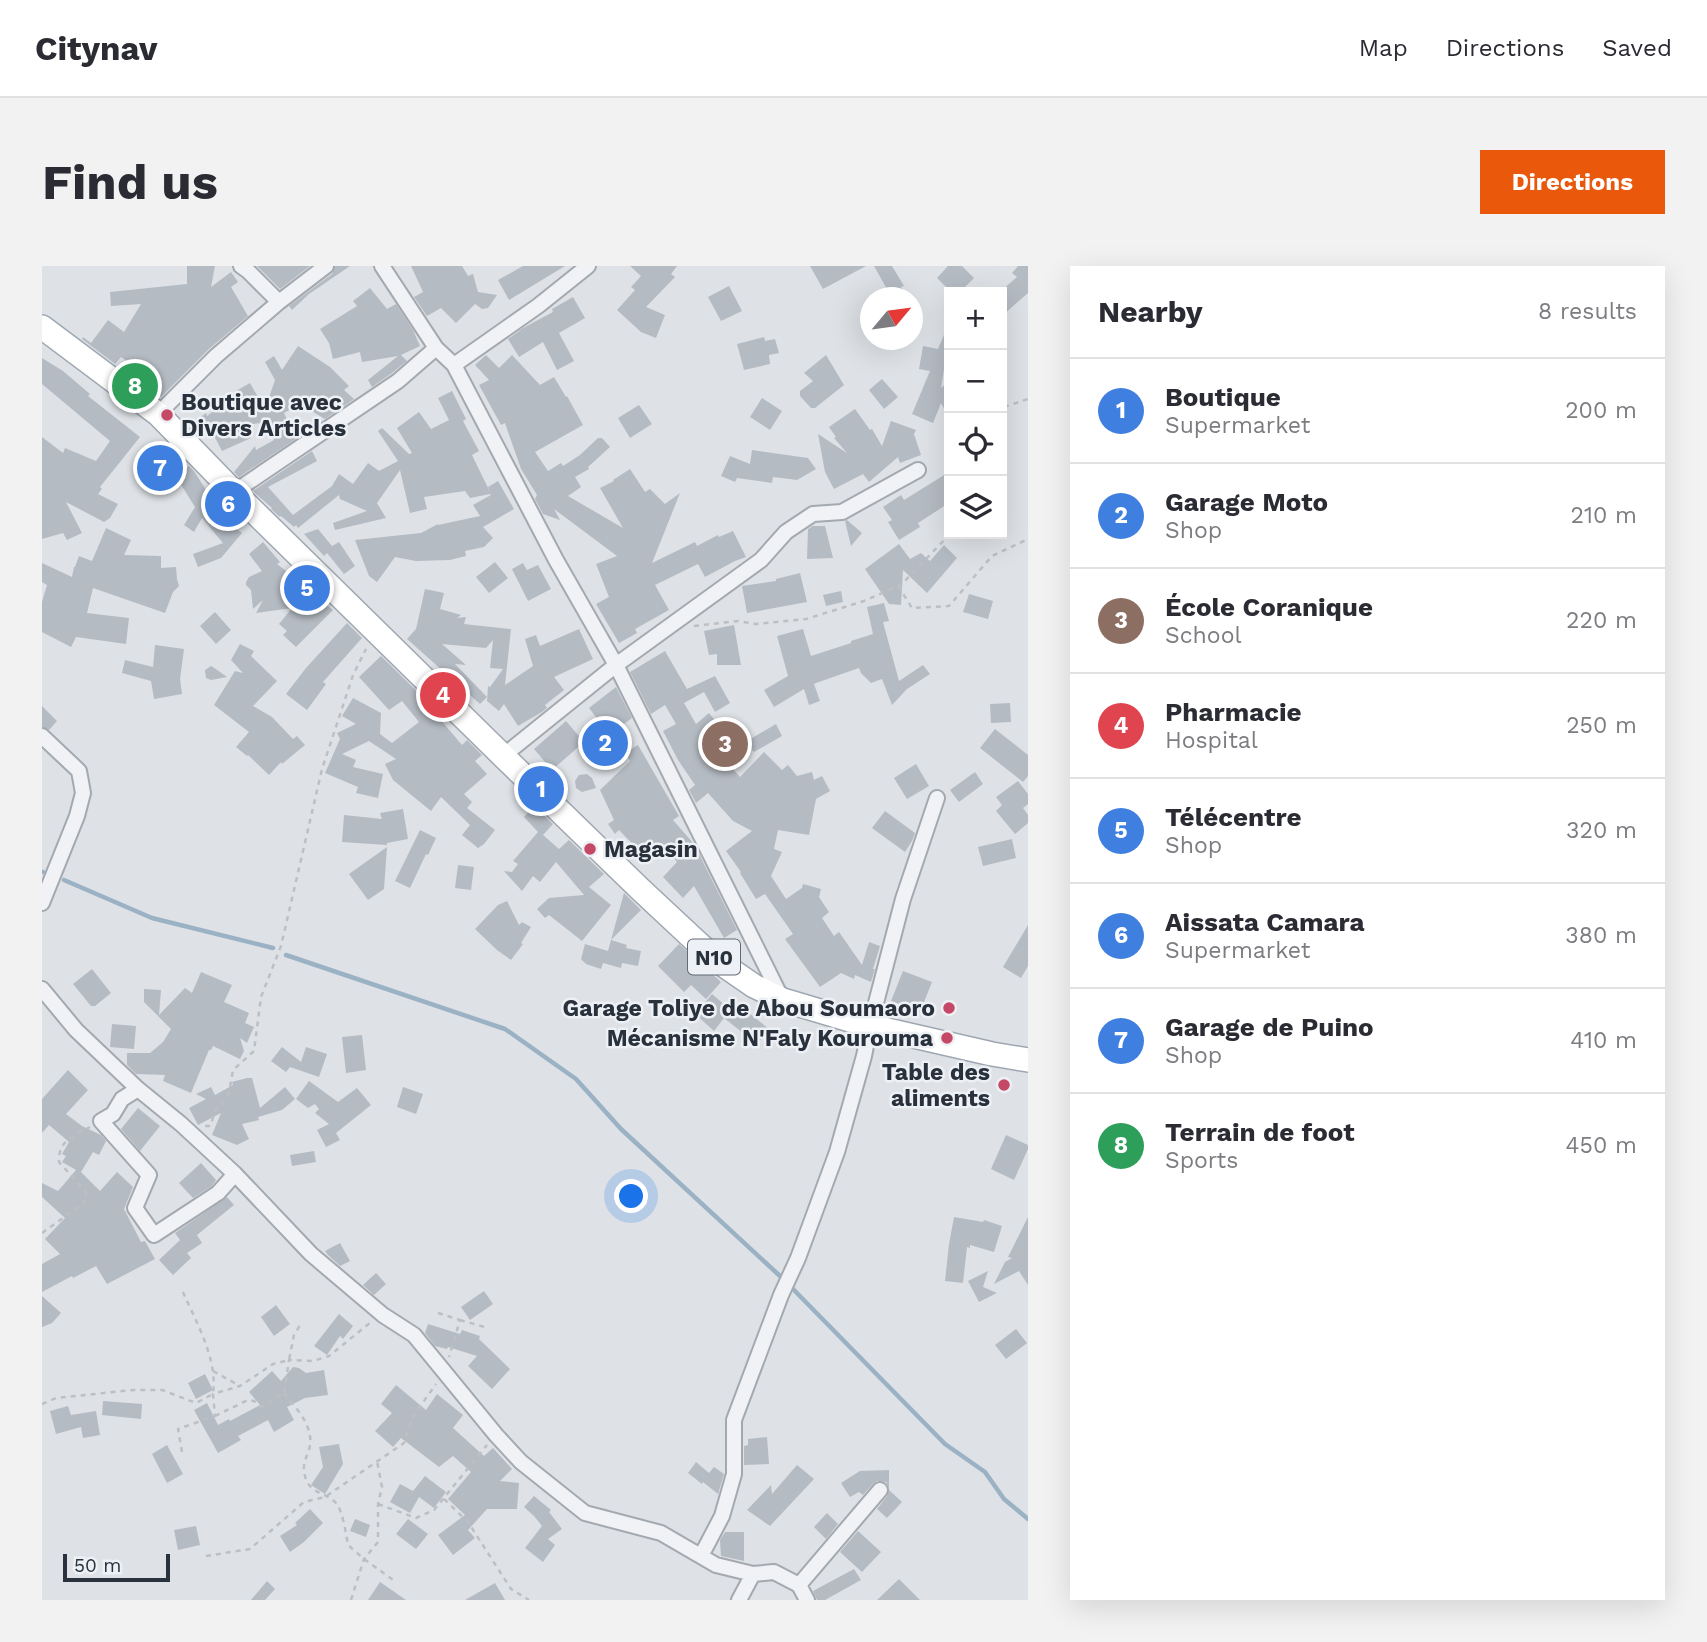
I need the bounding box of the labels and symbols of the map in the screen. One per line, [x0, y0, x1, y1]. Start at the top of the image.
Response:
north arrow [860, 287, 923, 350]
pin: 8 [112, 360, 158, 412]
place label: Boutique avec Divers Articles [181, 389, 346, 442]
marker: Boutique avec Divers Articles [159, 407, 175, 423]
pin: 7 [137, 442, 183, 494]
pin: 6 [205, 478, 251, 530]
pin: 5 [284, 562, 330, 614]
pin: 4 [420, 669, 466, 721]
pin: 2 [582, 717, 628, 769]
pin: 3 [702, 718, 748, 770]
pin: 1 [518, 763, 564, 815]
place label: Magasin [604, 836, 698, 863]
marker: Magasin [582, 841, 598, 857]
road number: N10 [688, 940, 740, 974]
place label: Garage Toliye de Abou Soumaoro [563, 995, 935, 1022]
marker: Garage Toliye de Abou Soumaoro [941, 1000, 957, 1016]
place label: Mécanisme N'Faly Kourouma [607, 1025, 934, 1052]
marker: Mécanisme N'Faly Kourouma [939, 1030, 955, 1046]
place label: Table des aliments [882, 1059, 990, 1112]
marker: Table des aliments [996, 1077, 1012, 1093]
your location [614, 1179, 648, 1213]
scale bar [63, 1551, 170, 1583]

